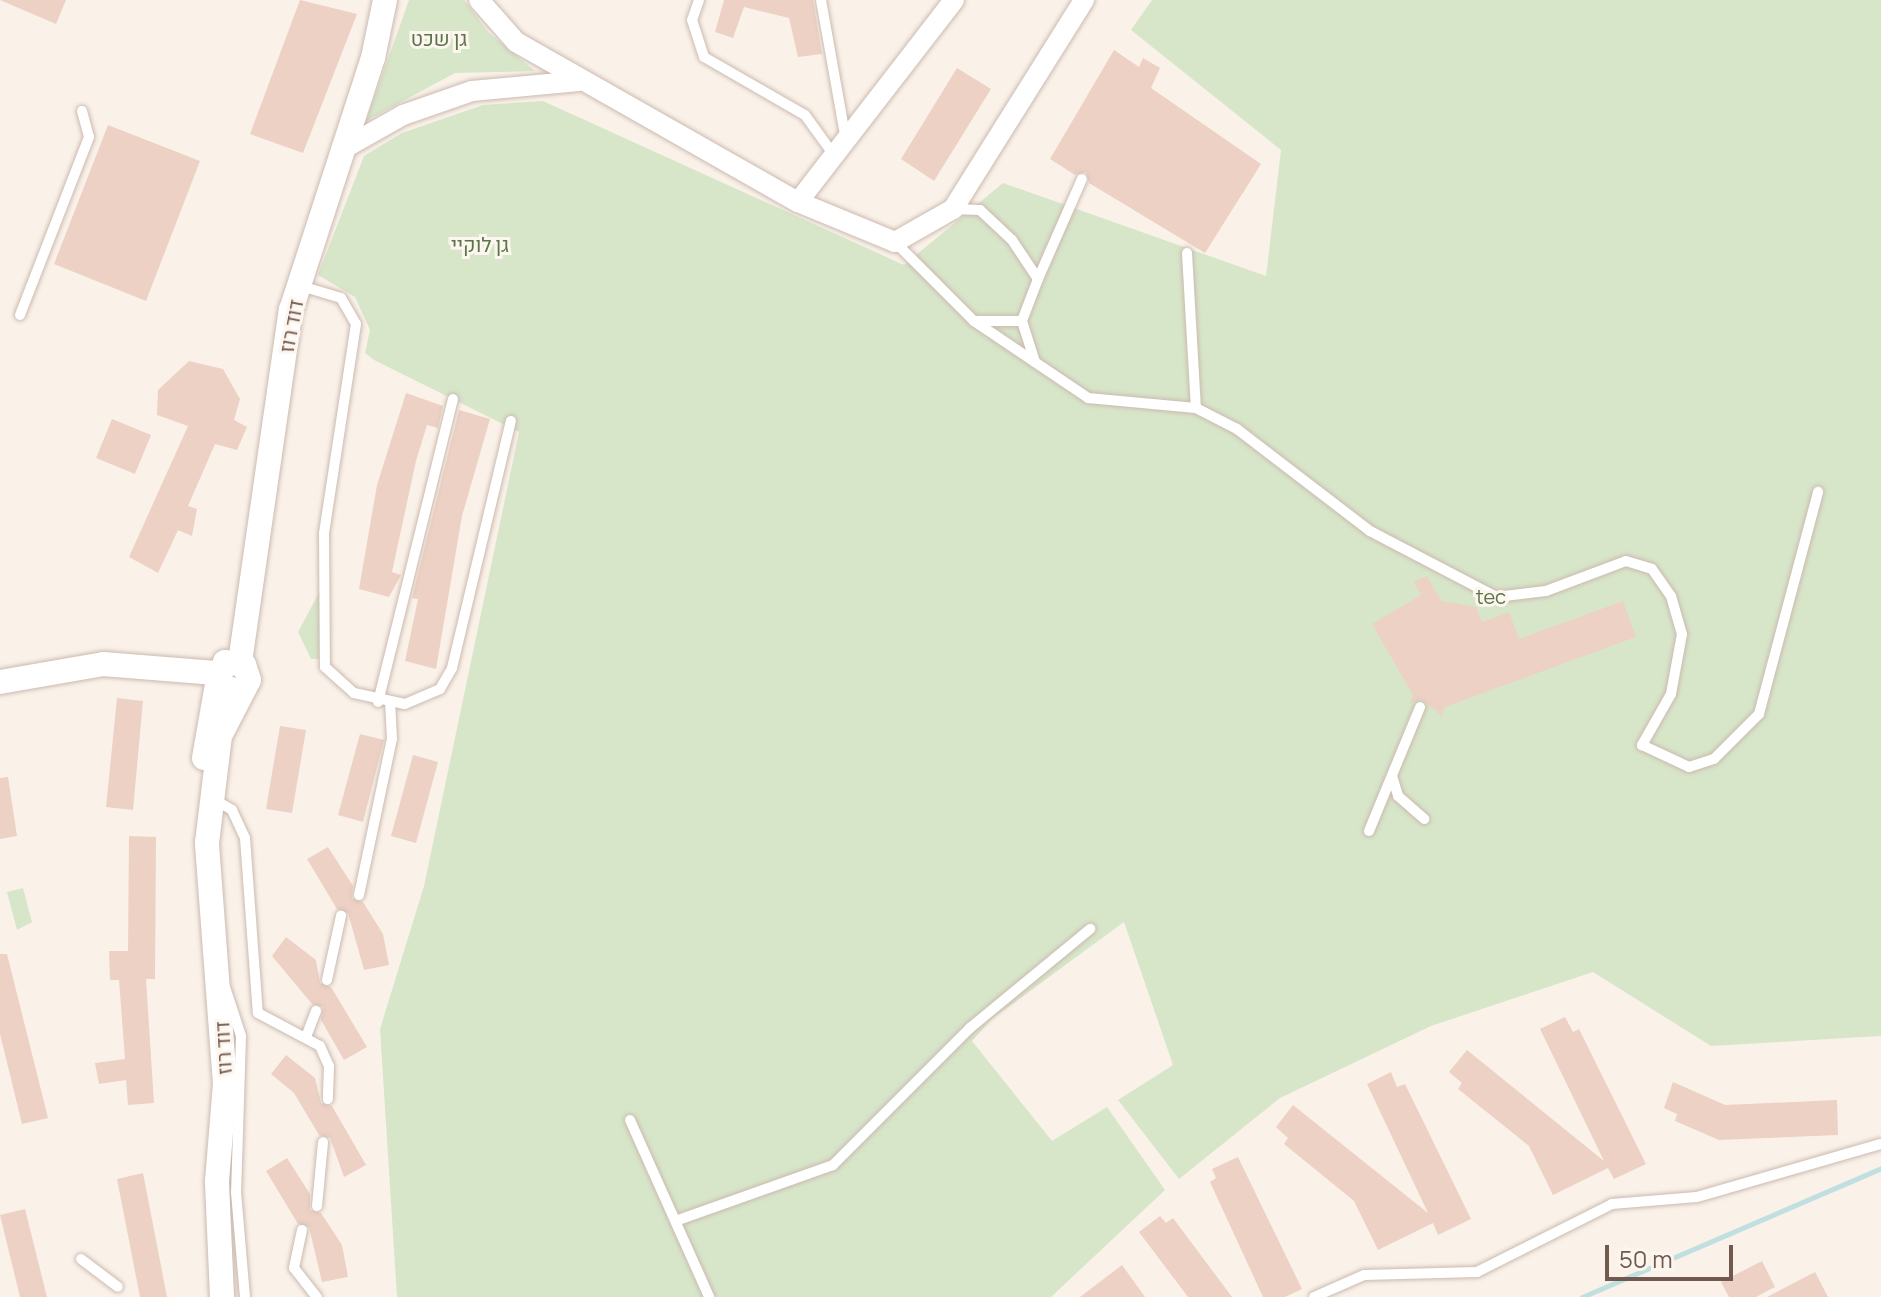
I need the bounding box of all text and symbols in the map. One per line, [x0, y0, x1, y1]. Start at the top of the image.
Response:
park label: גן שכט [411, 26, 467, 50]
park label: גן לוקיי [451, 232, 509, 256]
street label: דוד רוז [274, 297, 308, 355]
park label: tec [1476, 584, 1506, 608]
street label: דוד רוז [210, 1021, 236, 1075]
scale bar [1609, 1229, 1737, 1279]
text: 50 m [1619, 1242, 1673, 1275]

